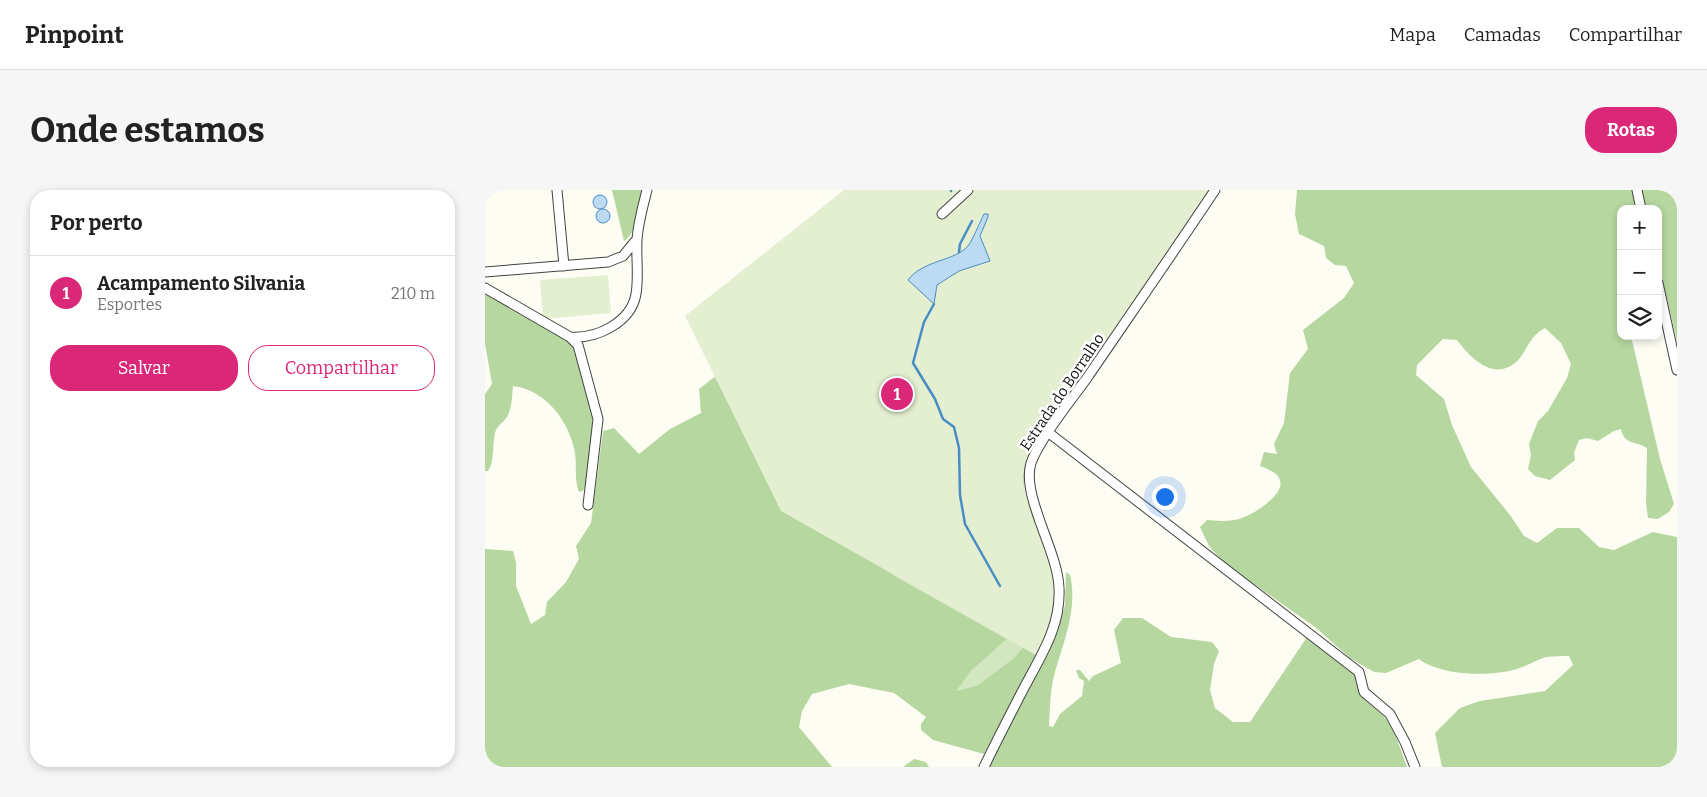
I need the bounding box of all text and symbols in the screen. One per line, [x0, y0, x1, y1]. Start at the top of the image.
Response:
text: Pinpoint [25, 21, 124, 49]
text: Mapa [1390, 24, 1436, 46]
text: Camadas [1464, 24, 1541, 46]
text: Compartilhar [1569, 24, 1682, 46]
button: Rotas [1585, 107, 1677, 153]
text: Onde estamos [30, 109, 265, 151]
map controls [1617, 205, 1662, 340]
button: + [1617, 205, 1662, 250]
text: Por perto [50, 210, 143, 236]
button: − [1617, 250, 1662, 295]
text: Acampamento Silvania [97, 272, 305, 295]
text: 1 [63, 284, 69, 303]
text: 210 m [391, 284, 435, 303]
text: Esportes [97, 295, 162, 314]
button: layers [1617, 295, 1662, 340]
street label: Estrada do Borralho [1016, 330, 1108, 454]
button: Salvar [50, 345, 238, 391]
button: Compartilhar [248, 345, 435, 391]
pin: 1 [881, 375, 913, 413]
your location [1152, 484, 1178, 510]

